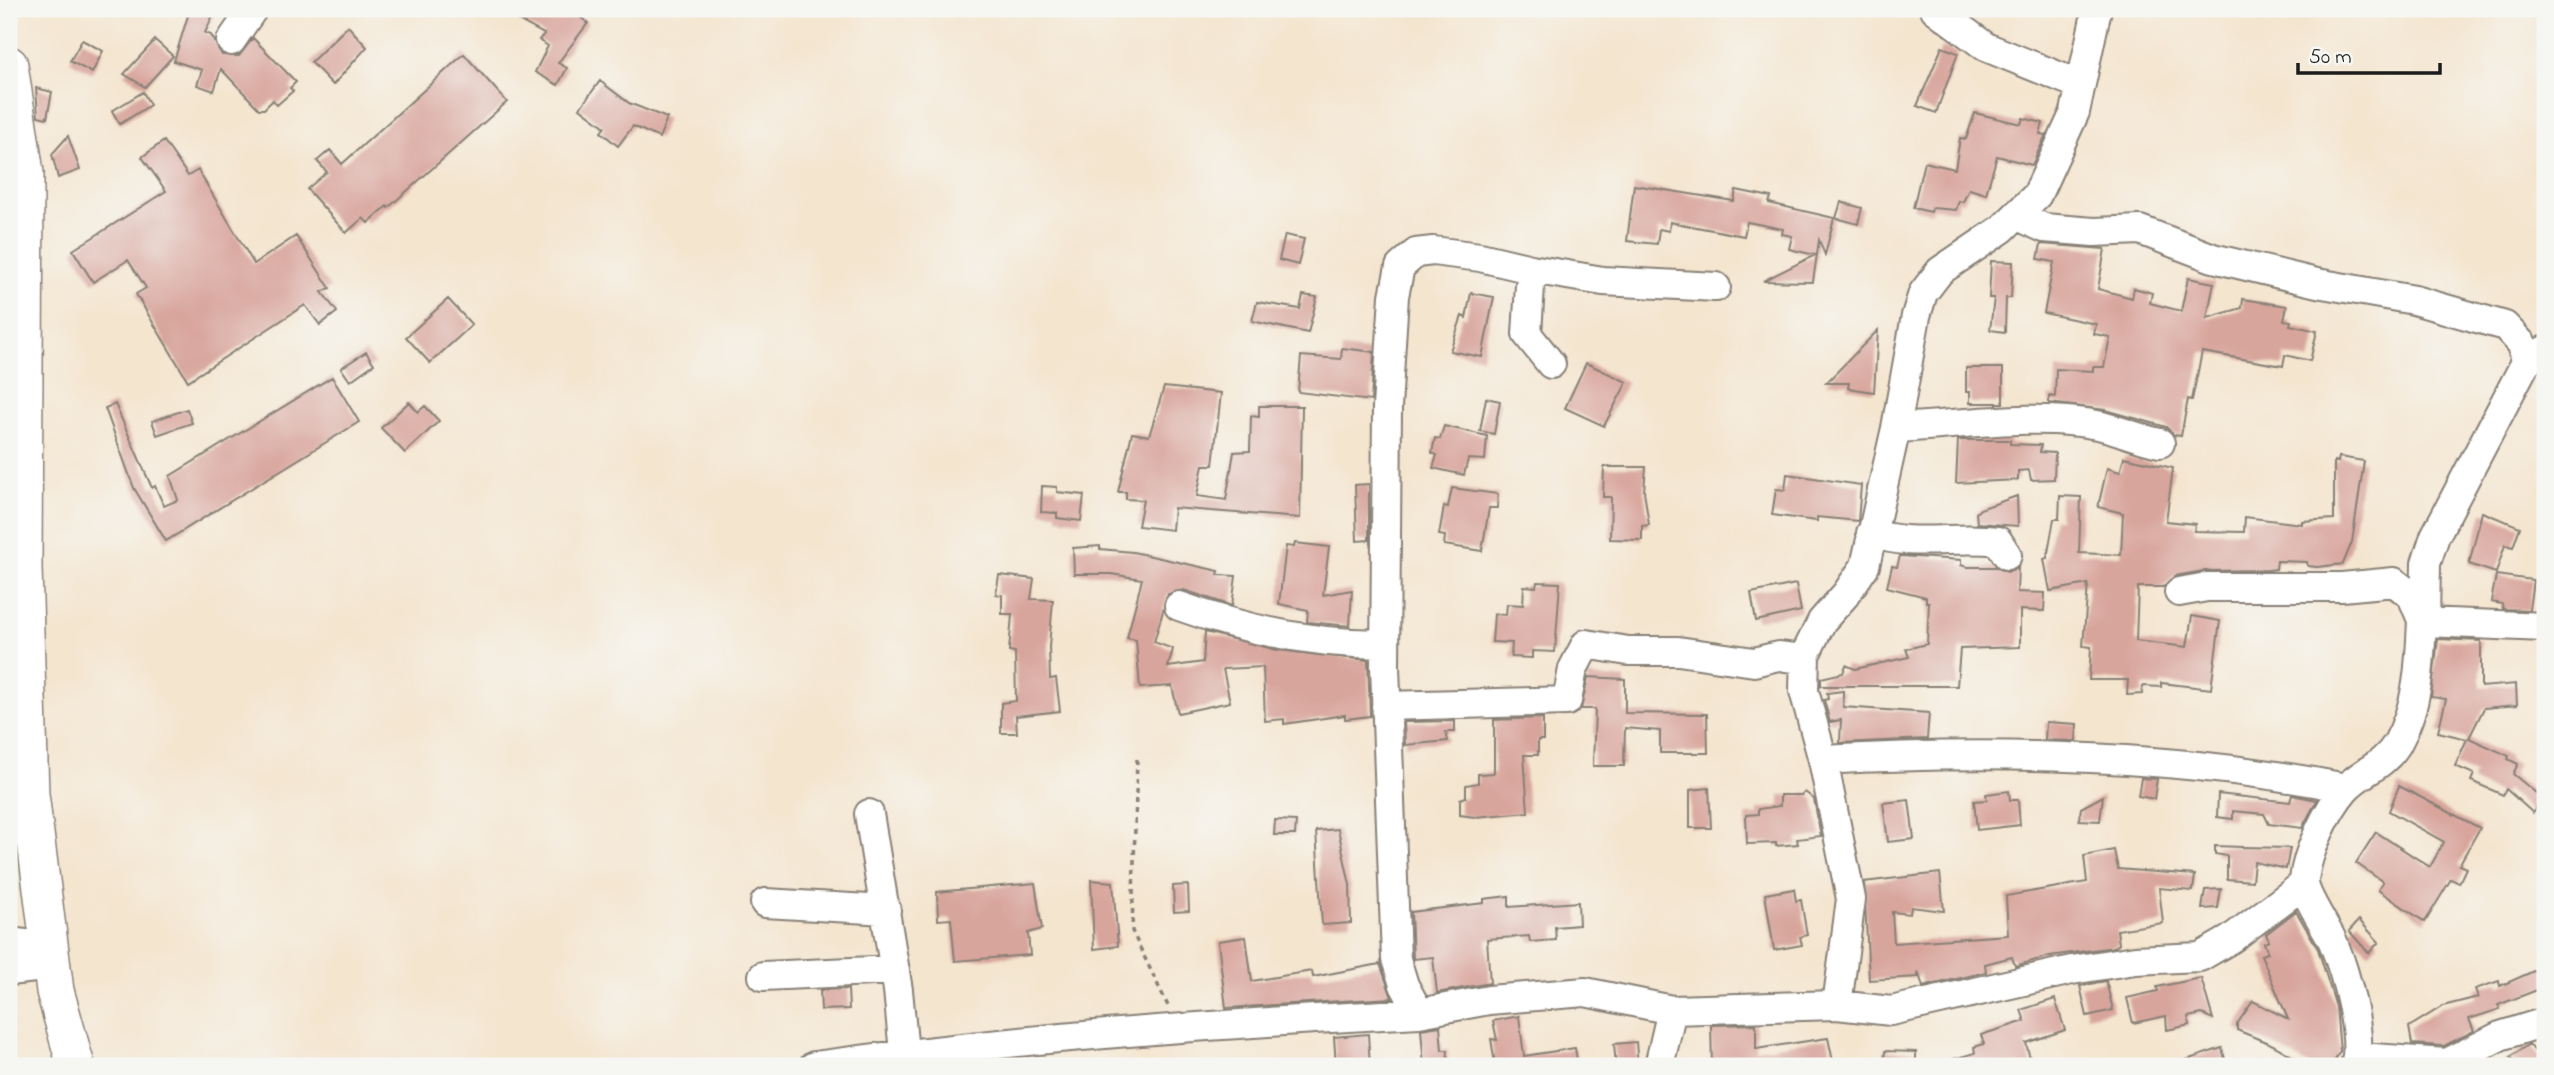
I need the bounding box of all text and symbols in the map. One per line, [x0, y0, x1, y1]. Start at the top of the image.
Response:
scale bar [2298, 32, 2440, 76]
text: 50 m [2309, 43, 2352, 73]

